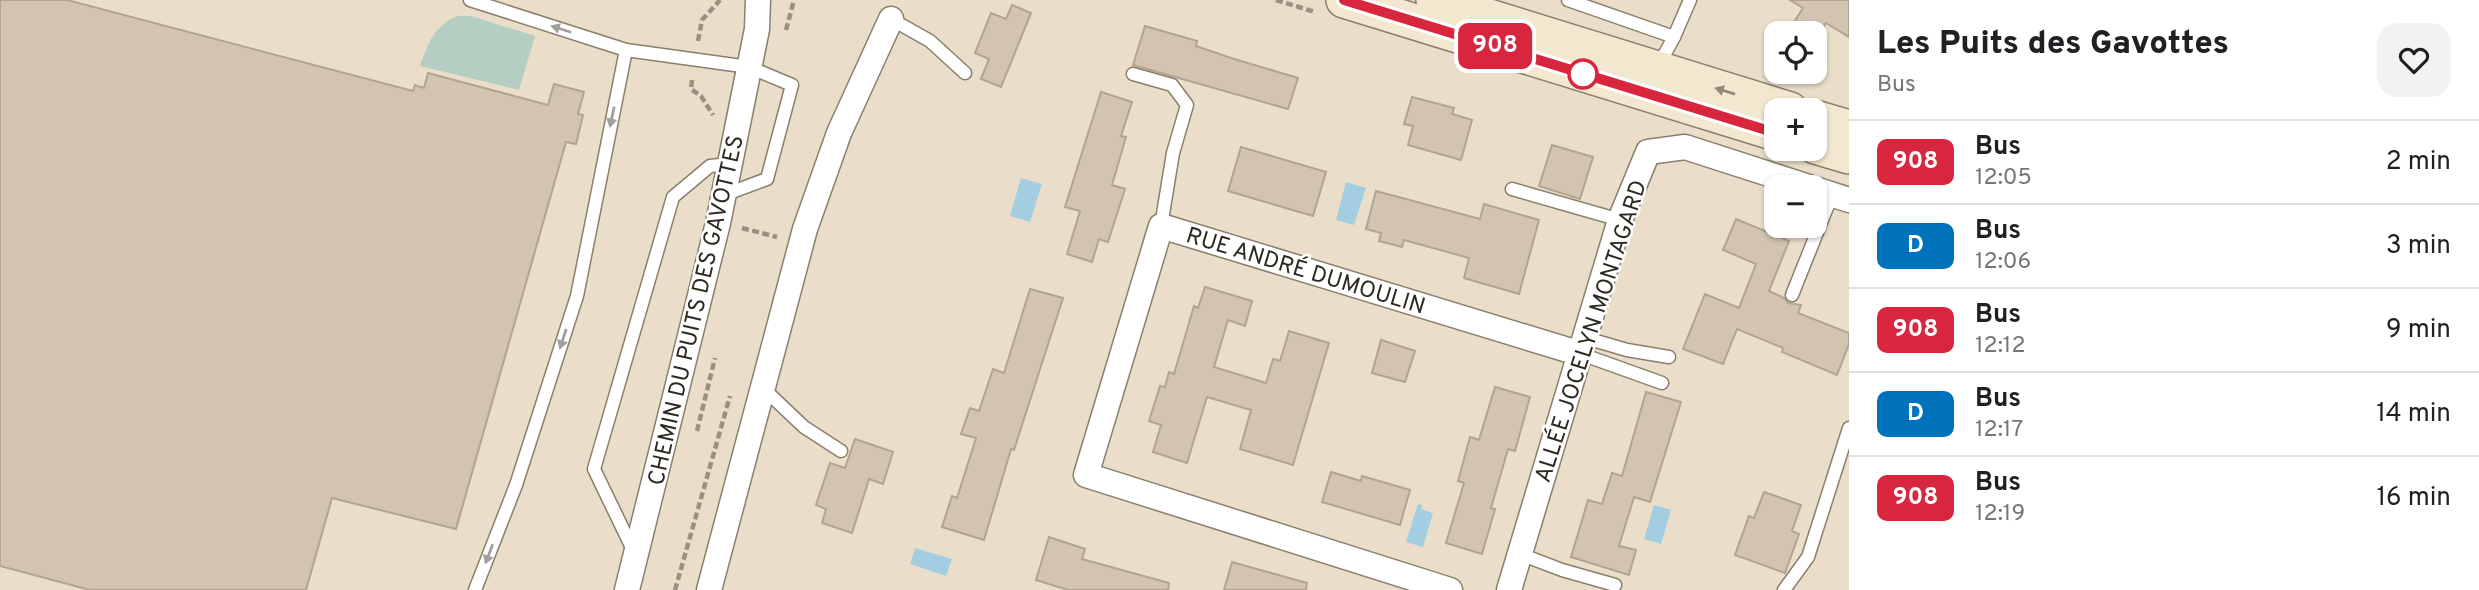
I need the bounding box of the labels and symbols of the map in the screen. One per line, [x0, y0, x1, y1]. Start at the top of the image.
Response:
one-way arrow [550, 23, 571, 33]
line badge: 908 [1455, 23, 1535, 69]
unlabelled marker [1568, 59, 1598, 89]
one-way arrow [1714, 85, 1735, 95]
one-way arrow [606, 106, 617, 128]
street label: CHEMIN DU PUITS DES GAVOTTES [643, 133, 752, 488]
street label: ALLÉE JOCELYN MONTAGARD [1529, 177, 1655, 487]
street label: RUE ANDRÉ DUMOULIN [1182, 221, 1429, 323]
one-way arrow [557, 328, 568, 349]
one-way arrow [484, 543, 495, 564]

